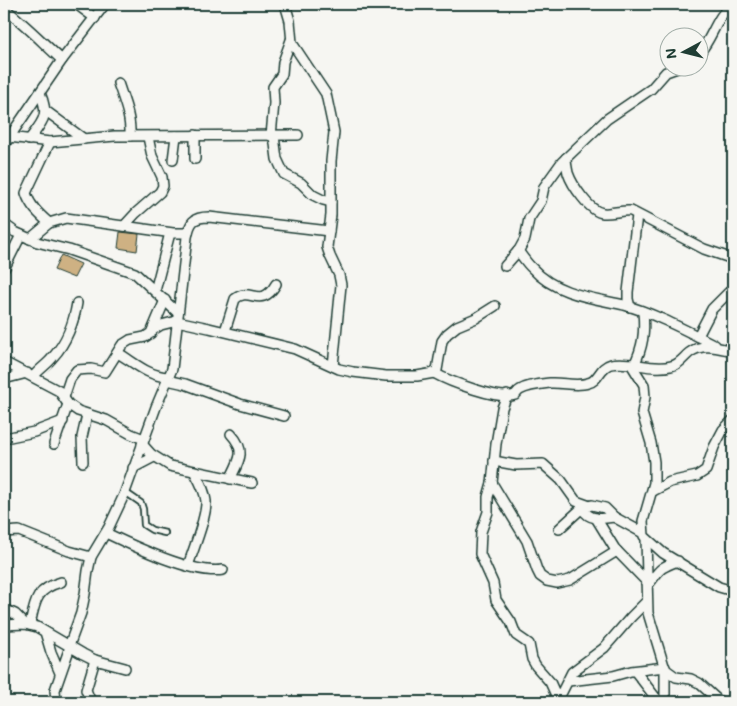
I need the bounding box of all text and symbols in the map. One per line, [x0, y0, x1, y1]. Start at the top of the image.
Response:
north arrow [660, 28, 710, 78]
text: N [661, 47, 681, 60]

